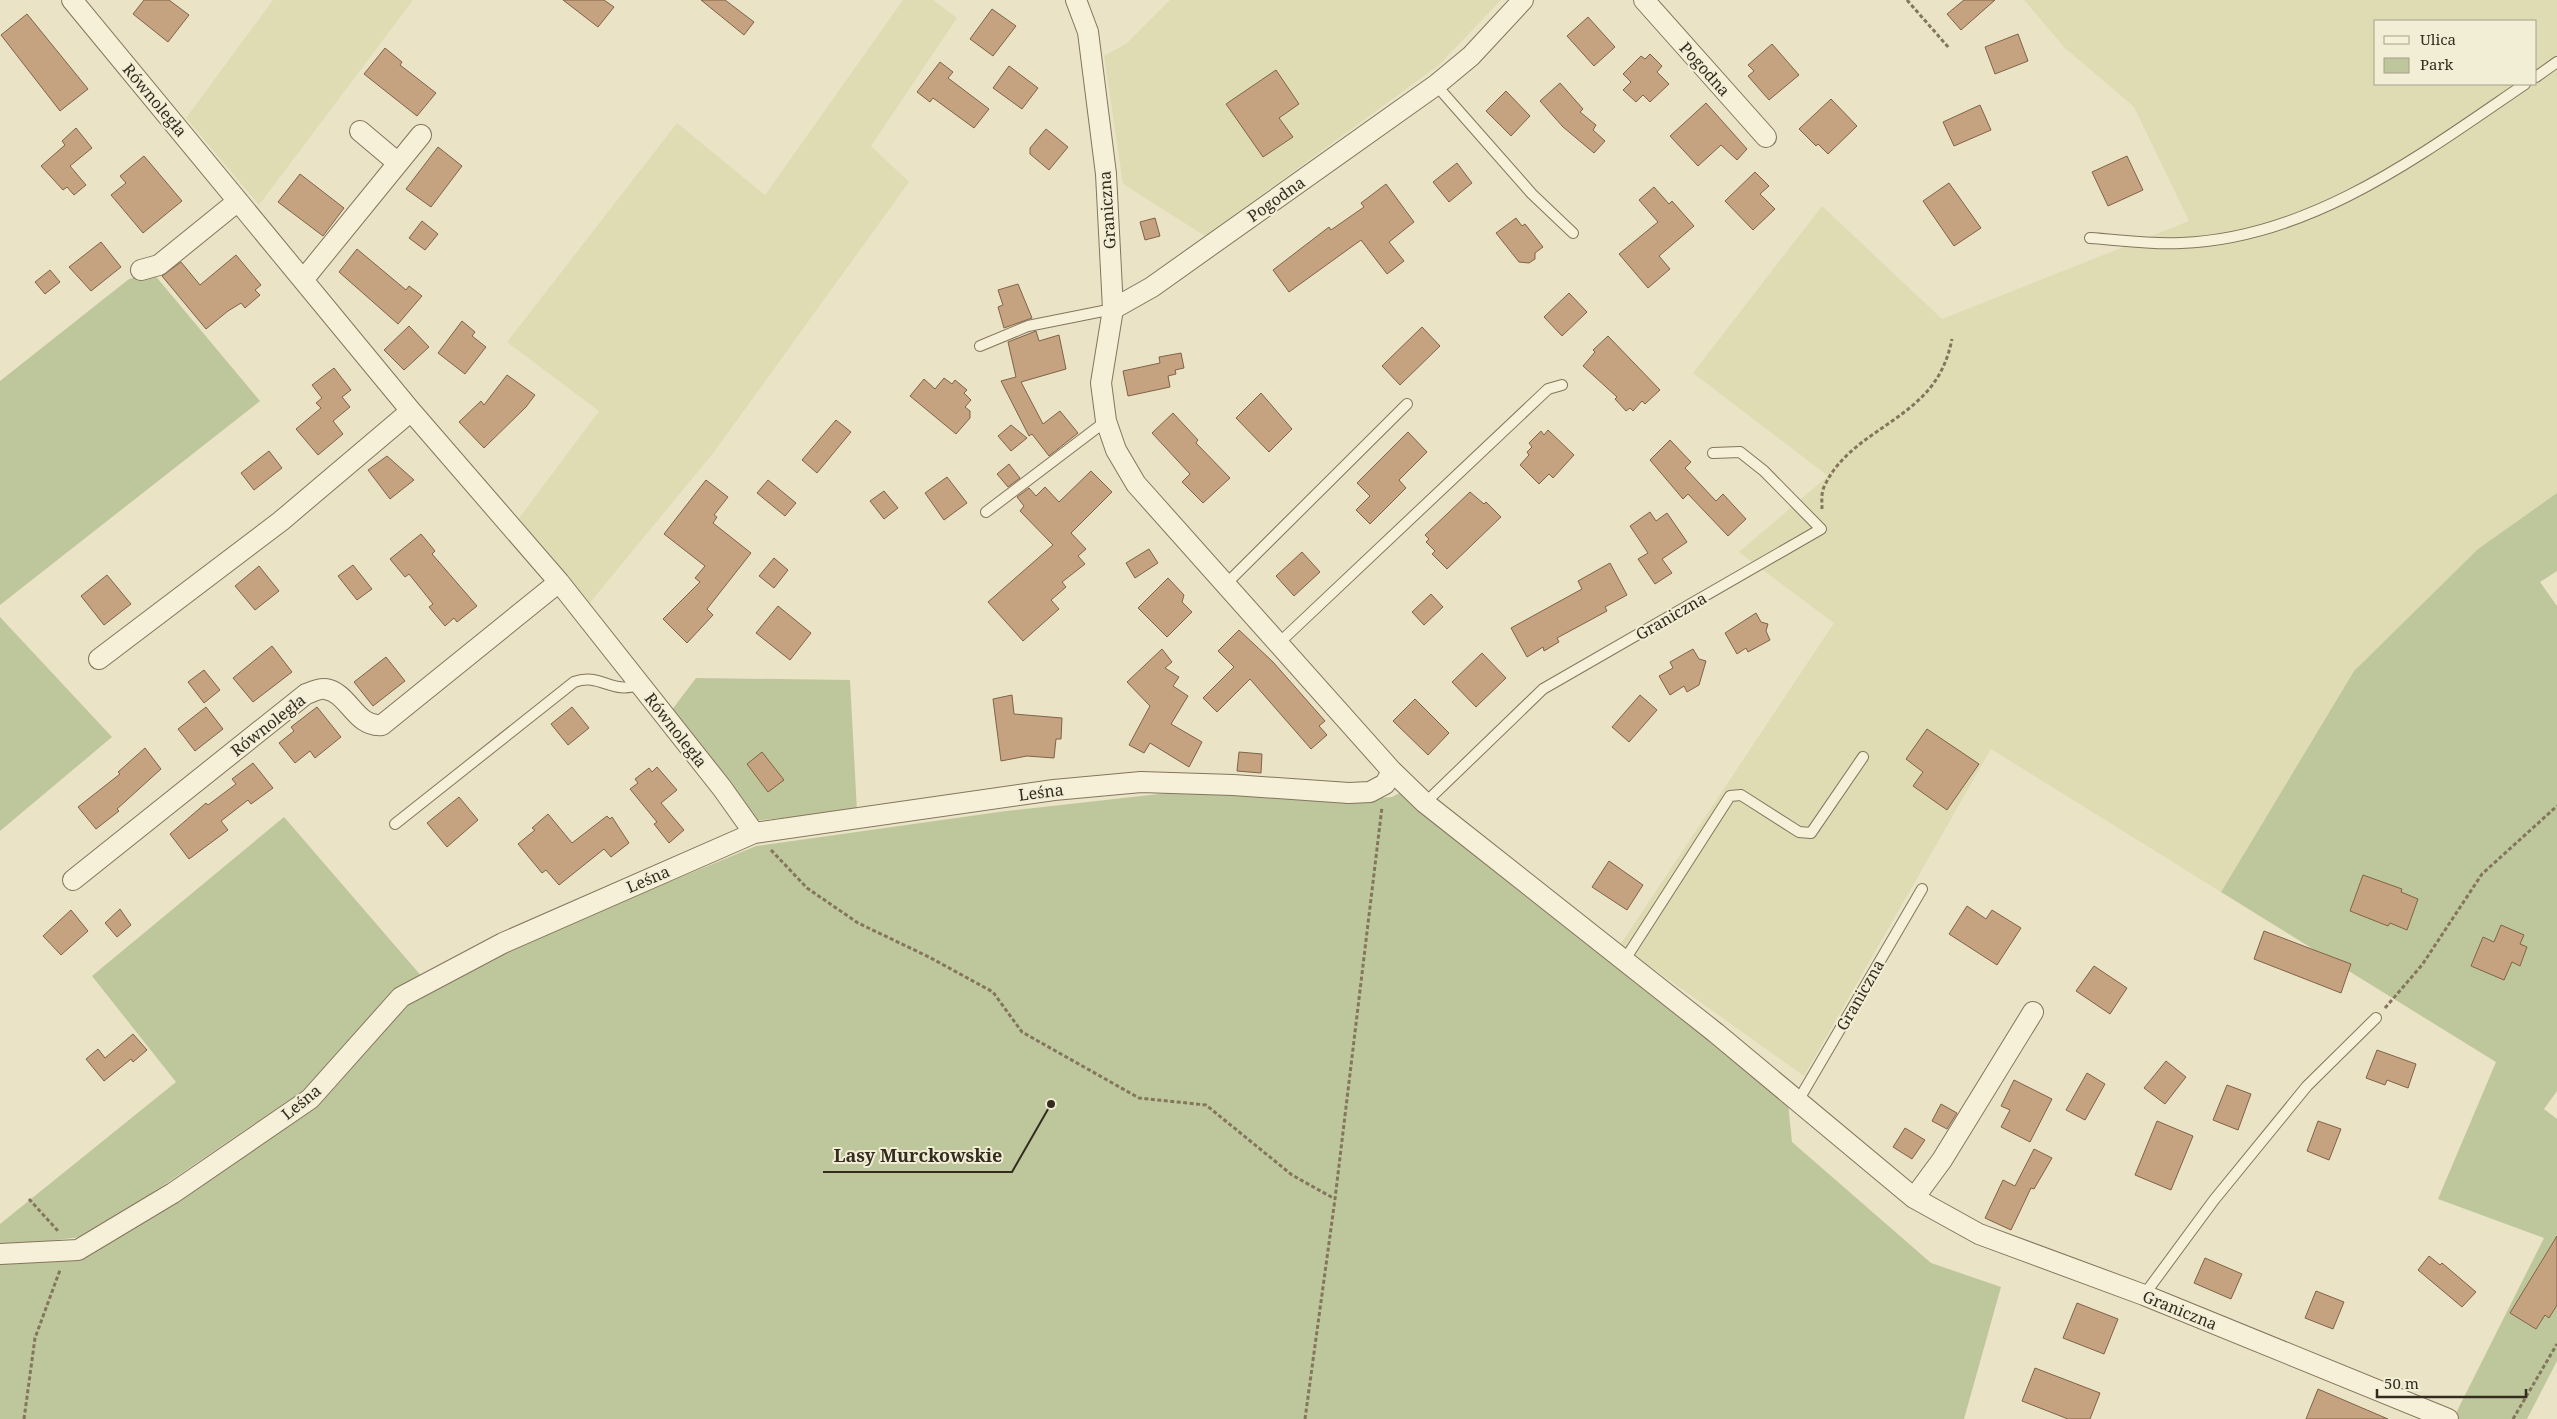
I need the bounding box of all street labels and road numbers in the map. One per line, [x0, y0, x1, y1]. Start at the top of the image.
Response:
street label: Pogodna [1675, 37, 1735, 101]
street label: Równoległa [118, 59, 192, 141]
street label: Graniczna [1093, 170, 1121, 250]
street label: Pogodna [1243, 171, 1309, 227]
street label: Graniczna [1632, 587, 1710, 645]
street label: Równoległa [640, 688, 712, 772]
street label: Równoległa [226, 689, 310, 761]
street label: Leśna [1017, 778, 1065, 806]
street label: Leśna [623, 860, 673, 898]
street label: Graniczna [1831, 956, 1889, 1034]
street label: Leśna [277, 1079, 325, 1125]
street label: Graniczna [2140, 1285, 2220, 1335]

